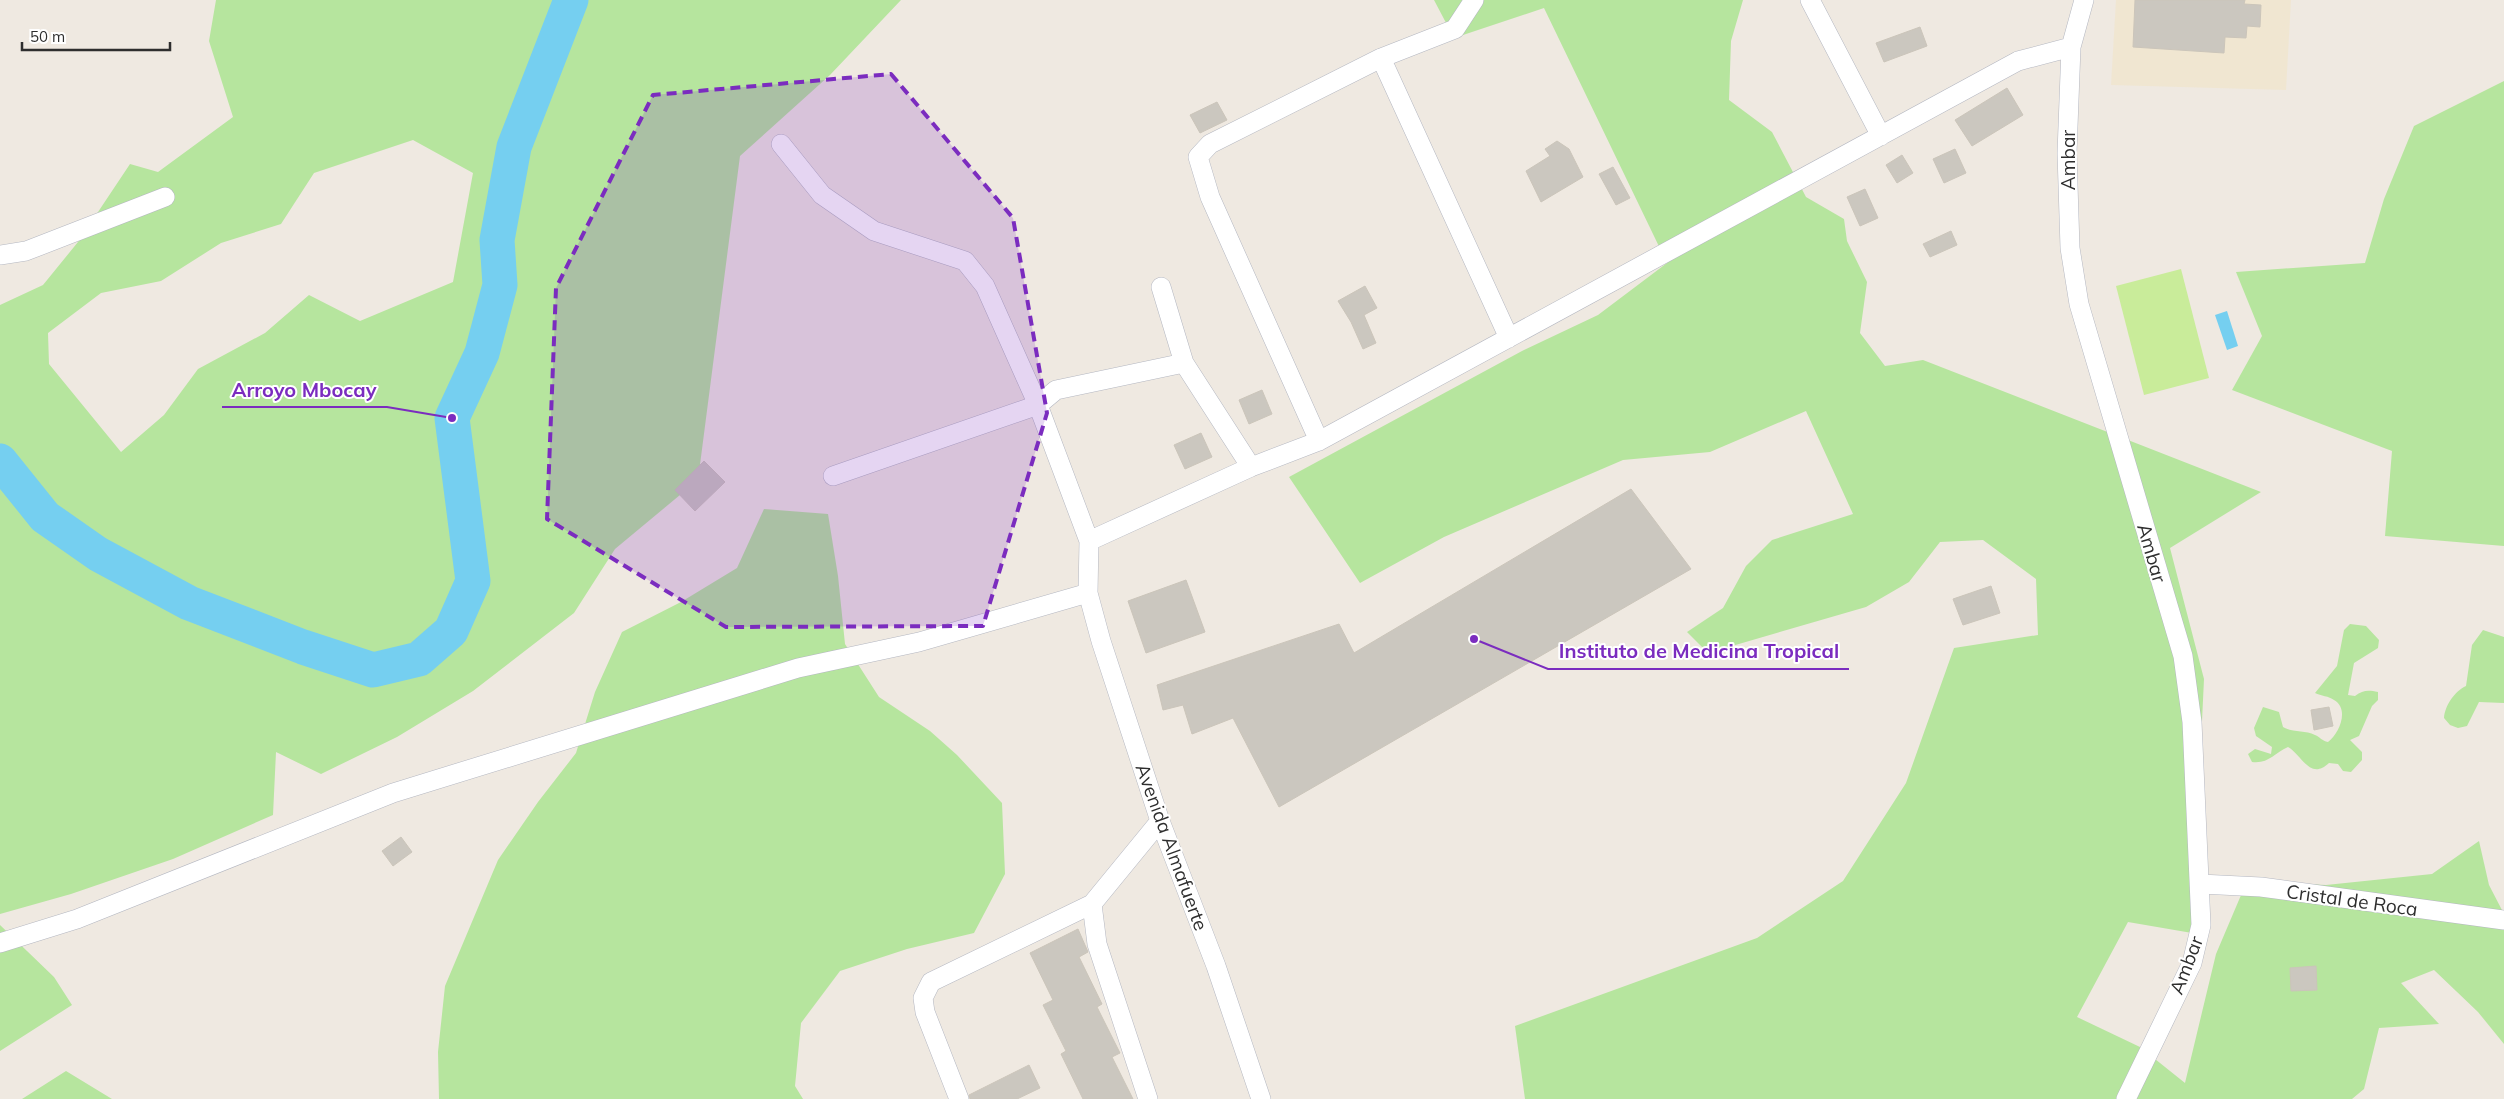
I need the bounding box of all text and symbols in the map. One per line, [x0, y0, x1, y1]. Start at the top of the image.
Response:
scale bar [22, 20, 170, 52]
text: 50 m [30, 27, 65, 46]
street label: Ambar [2056, 130, 2080, 190]
callout: Arroyo Mbocay [222, 372, 387, 407]
text: Arroyo Mbocay [232, 377, 377, 402]
street label: Ambar [2132, 521, 2172, 585]
callout: Instituto de Medicina Tropical [1548, 634, 1849, 669]
text: Instituto de Medicina Tropical [1559, 638, 1839, 663]
street label: Avenida Almafuerte [1131, 760, 1213, 934]
street label: Cristal de Roca [2285, 879, 2419, 921]
street label: Ambar [2164, 932, 2208, 997]

